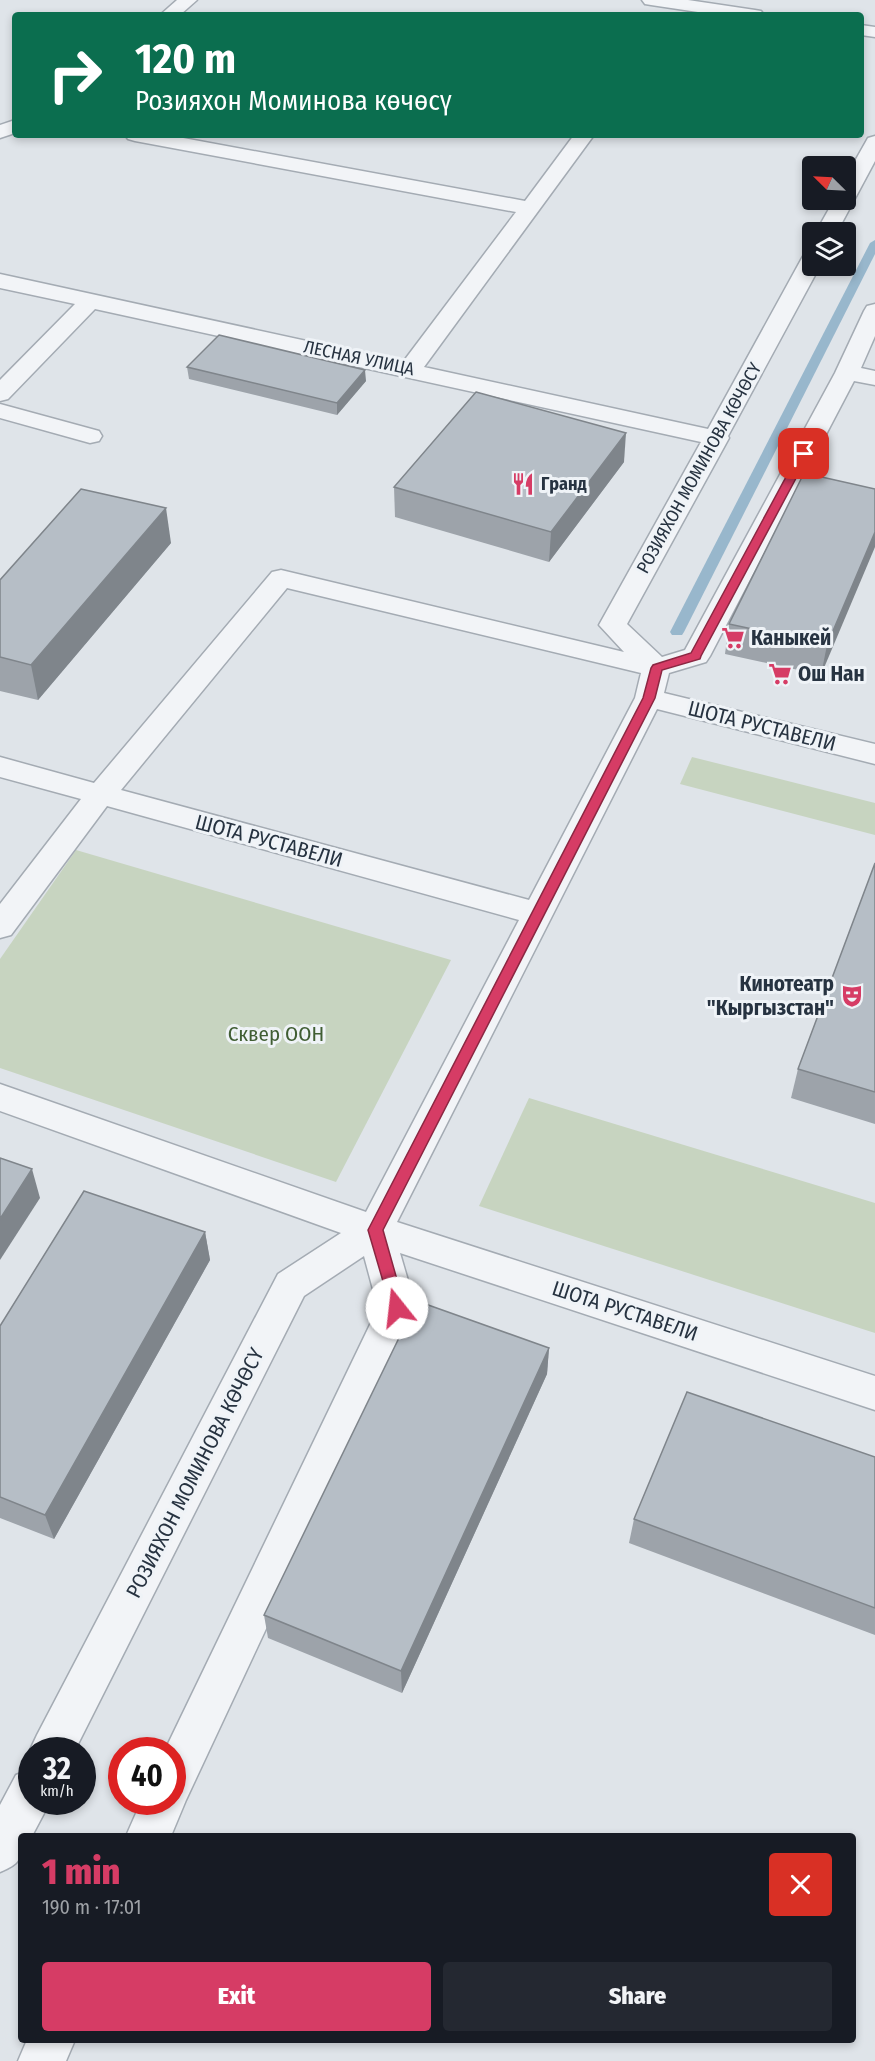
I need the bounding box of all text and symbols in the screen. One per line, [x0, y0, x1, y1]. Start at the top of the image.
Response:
text: 120 m [135, 34, 236, 84]
icon: right [36, 36, 114, 114]
text: Розияхон Моминова көчөсү [135, 85, 452, 117]
north arrow [802, 156, 856, 210]
map controls [802, 156, 856, 276]
button: layers [802, 222, 856, 276]
street label: ЛЕСНАЯ УЛИЦА [302, 336, 417, 381]
street label: РОЗИЯХОН МОМИНОВА КӨЧӨСҮ [632, 359, 766, 577]
pin [778, 428, 829, 479]
icon: arrive [787, 437, 820, 470]
restaurant icon: Гранд [510, 471, 536, 497]
place label: Гранд [541, 473, 587, 495]
supermarket icon: Каныкей [720, 625, 746, 651]
place label: Каныкей [751, 625, 831, 651]
supermarket icon: Ош Нан [767, 661, 793, 687]
place label: Ош Нан [798, 661, 865, 687]
street label: ШОТА РУСТАВЕЛИ [685, 695, 839, 757]
street label: ШОТА РУСТАВЕЛИ [192, 809, 346, 873]
place label: Кинотеатр "Кыргызстан" [707, 971, 834, 1021]
theatre icon: Кинотеатр "Кыргызстан" [839, 983, 865, 1009]
park label: Сквер ООН [228, 1021, 324, 1047]
street label: ШОТА РУСТАВЕЛИ [549, 1275, 701, 1347]
position arrow [365, 1276, 429, 1340]
street label: РОЗИЯХОН МОМИНОВА КӨЧӨСҮ [121, 1343, 270, 1602]
speed limit sign: 40 [108, 1737, 186, 1815]
text: 32 [43, 1751, 71, 1787]
text: km/h [40, 1782, 74, 1800]
text: 1 min [42, 1850, 120, 1894]
button: close [769, 1853, 832, 1916]
text: 190 m · 17:01 [42, 1895, 142, 1919]
button: Exit [42, 1962, 431, 2031]
button: Share [443, 1962, 832, 2031]

